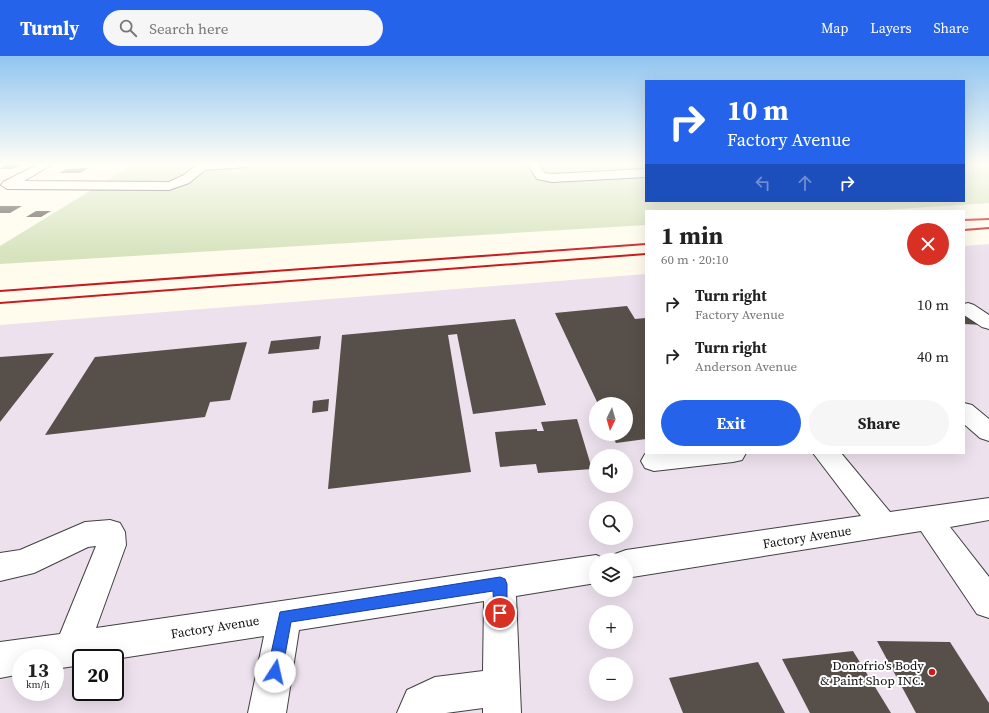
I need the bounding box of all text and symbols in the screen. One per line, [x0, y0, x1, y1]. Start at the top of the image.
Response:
search box [103, 10, 383, 46]
text: Turnly [20, 15, 79, 41]
icon: search [117, 17, 139, 39]
text: Search here [149, 18, 228, 39]
text: Map [821, 18, 848, 38]
text: Layers [870, 18, 912, 38]
text: Share [934, 18, 969, 38]
text: 10 m [727, 91, 789, 129]
icon: right [661, 96, 713, 148]
text: Factory Avenue [727, 127, 851, 152]
icon: left [752, 172, 774, 194]
icon: ahead [794, 172, 816, 194]
icon: right [836, 172, 858, 194]
text: 1 min [661, 219, 723, 252]
button: close [907, 223, 949, 265]
text: 60 m · 20:10 [661, 251, 729, 268]
text: Turn right [695, 285, 767, 306]
icon: right [661, 293, 683, 315]
text: 10 m [917, 294, 949, 315]
text: Factory Avenue [695, 306, 784, 323]
text: Turn right [695, 337, 767, 358]
icon: right [661, 345, 683, 367]
text: 40 m [917, 346, 949, 367]
text: Anderson Avenue [695, 358, 797, 375]
north arrow [589, 397, 633, 441]
map controls [589, 397, 633, 701]
button: Exit [661, 400, 801, 446]
button: Share [809, 400, 949, 446]
button: sound [589, 449, 633, 493]
button: search [589, 501, 633, 545]
street label: Factory Avenue [762, 522, 853, 552]
button: layers [589, 553, 633, 597]
pin [483, 596, 517, 630]
icon: arrive [489, 602, 511, 624]
button: + [589, 605, 633, 649]
street label: Factory Avenue [170, 612, 261, 642]
speed limit sign: 20 [72, 649, 124, 701]
position arrow [254, 651, 296, 693]
text: 13 [27, 656, 49, 684]
button: − [589, 657, 633, 701]
place label: Donofrio's Body & Paint Shop INC. [820, 657, 924, 689]
marker: Donofrio's Body & Paint Shop INC. [927, 667, 937, 677]
text: km/h [26, 678, 50, 691]

